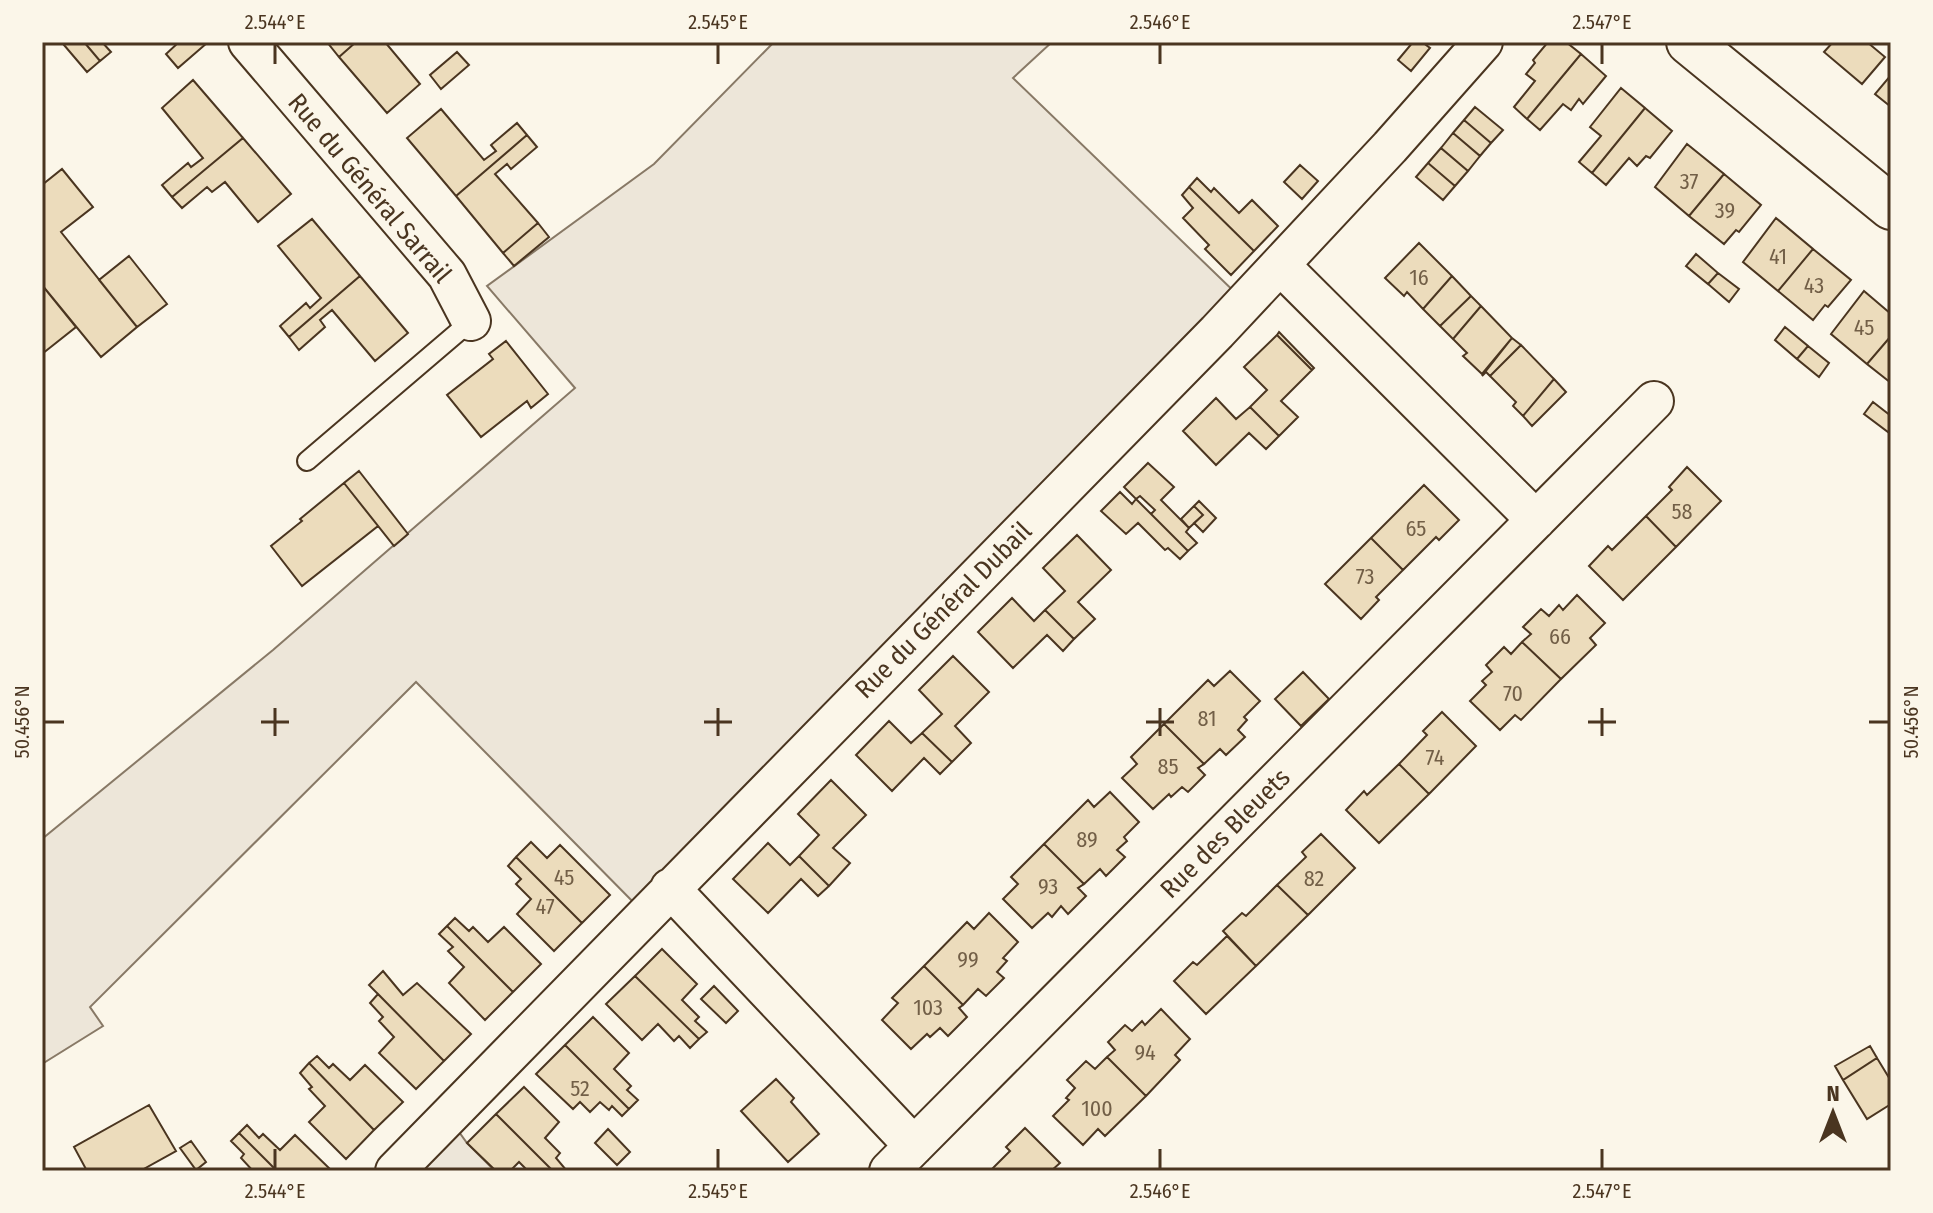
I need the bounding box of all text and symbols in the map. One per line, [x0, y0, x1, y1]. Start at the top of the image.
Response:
text: 2.544°E [245, 10, 305, 34]
text: 2.545°E [688, 10, 748, 34]
text: 2.546°E [1130, 10, 1190, 34]
text: 2.547°E [1573, 10, 1631, 34]
street label: Rue du Général Sarrail [281, 87, 458, 289]
house number: 37 [1680, 168, 1698, 195]
house number: 39 [1715, 197, 1735, 224]
house number: 41 [1769, 243, 1787, 270]
house number: 16 [1409, 264, 1429, 291]
house number: 43 [1804, 272, 1824, 299]
house number: 45 [1854, 314, 1874, 341]
house number: 58 [1671, 498, 1693, 525]
house number: 65 [1406, 515, 1426, 542]
street label: Rue du Général Dubail [849, 516, 1038, 705]
house number: 73 [1356, 563, 1374, 590]
house number: 66 [1549, 623, 1571, 650]
house number: 70 [1503, 680, 1523, 707]
text: 50.456°N [10, 685, 34, 759]
text: 50.456°N [1899, 685, 1923, 759]
house number: 81 [1197, 705, 1217, 732]
house number: 74 [1426, 744, 1445, 771]
house number: 85 [1157, 753, 1179, 780]
street label: Rue des Bleuets [1154, 762, 1297, 905]
house number: 89 [1076, 826, 1098, 853]
house number: 45 [554, 864, 574, 891]
house number: 82 [1304, 865, 1324, 892]
house number: 93 [1038, 873, 1058, 900]
house number: 47 [535, 893, 555, 920]
house number: 99 [957, 946, 979, 973]
house number: 103 [913, 994, 943, 1021]
house number: 94 [1134, 1039, 1156, 1066]
north arrow [1793, 1073, 1873, 1153]
house number: 52 [570, 1075, 590, 1102]
text: N [1826, 1080, 1840, 1107]
house number: 100 [1081, 1095, 1113, 1122]
text: 2.544°E [245, 1179, 305, 1203]
text: 2.545°E [688, 1179, 748, 1203]
text: 2.546°E [1130, 1179, 1190, 1203]
text: 2.547°E [1573, 1179, 1631, 1203]

